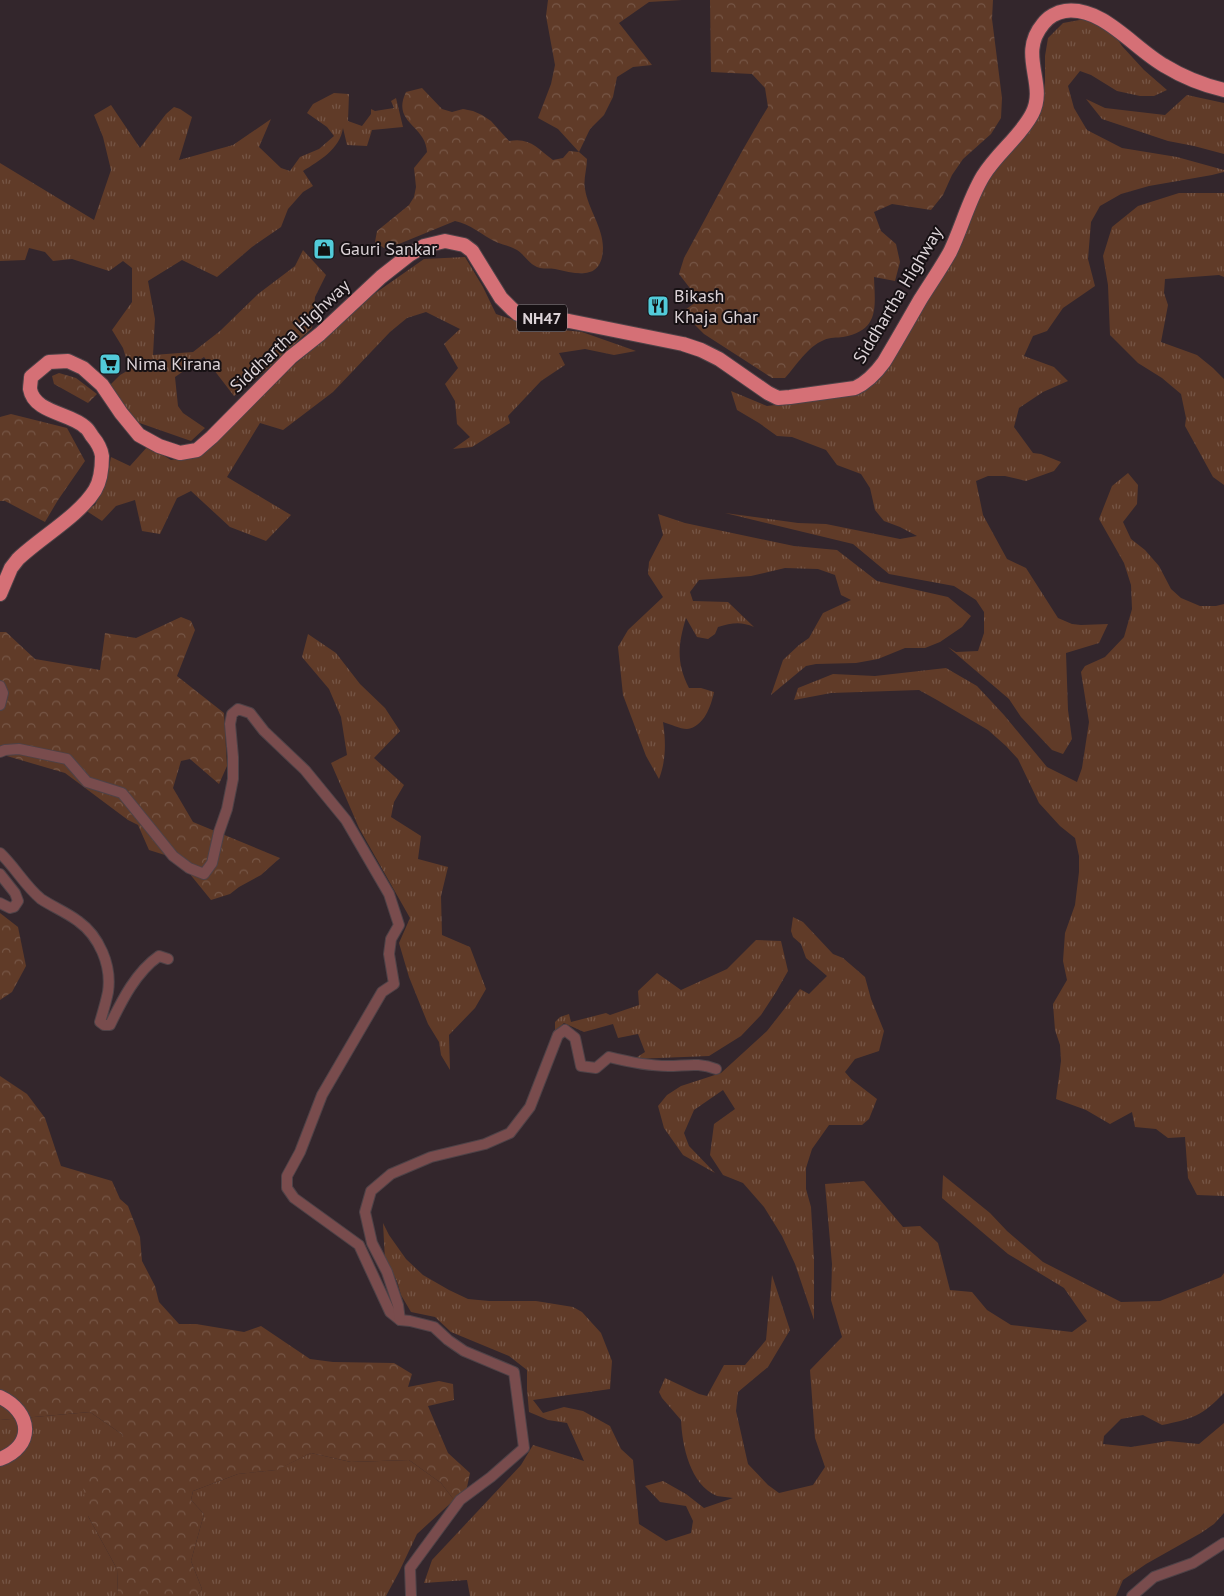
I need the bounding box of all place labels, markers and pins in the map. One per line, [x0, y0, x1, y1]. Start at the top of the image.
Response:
shop icon: Gauri Sankar [312, 237, 336, 261]
place label: Gauri Sankar [340, 237, 437, 260]
place label: Bikash Khaja Ghar [674, 284, 758, 328]
restaurant icon: Bikash Khaja Ghar [646, 294, 670, 318]
supermarket icon: Nima Kirana [98, 352, 122, 376]
place label: Nima Kirana [126, 352, 221, 375]

